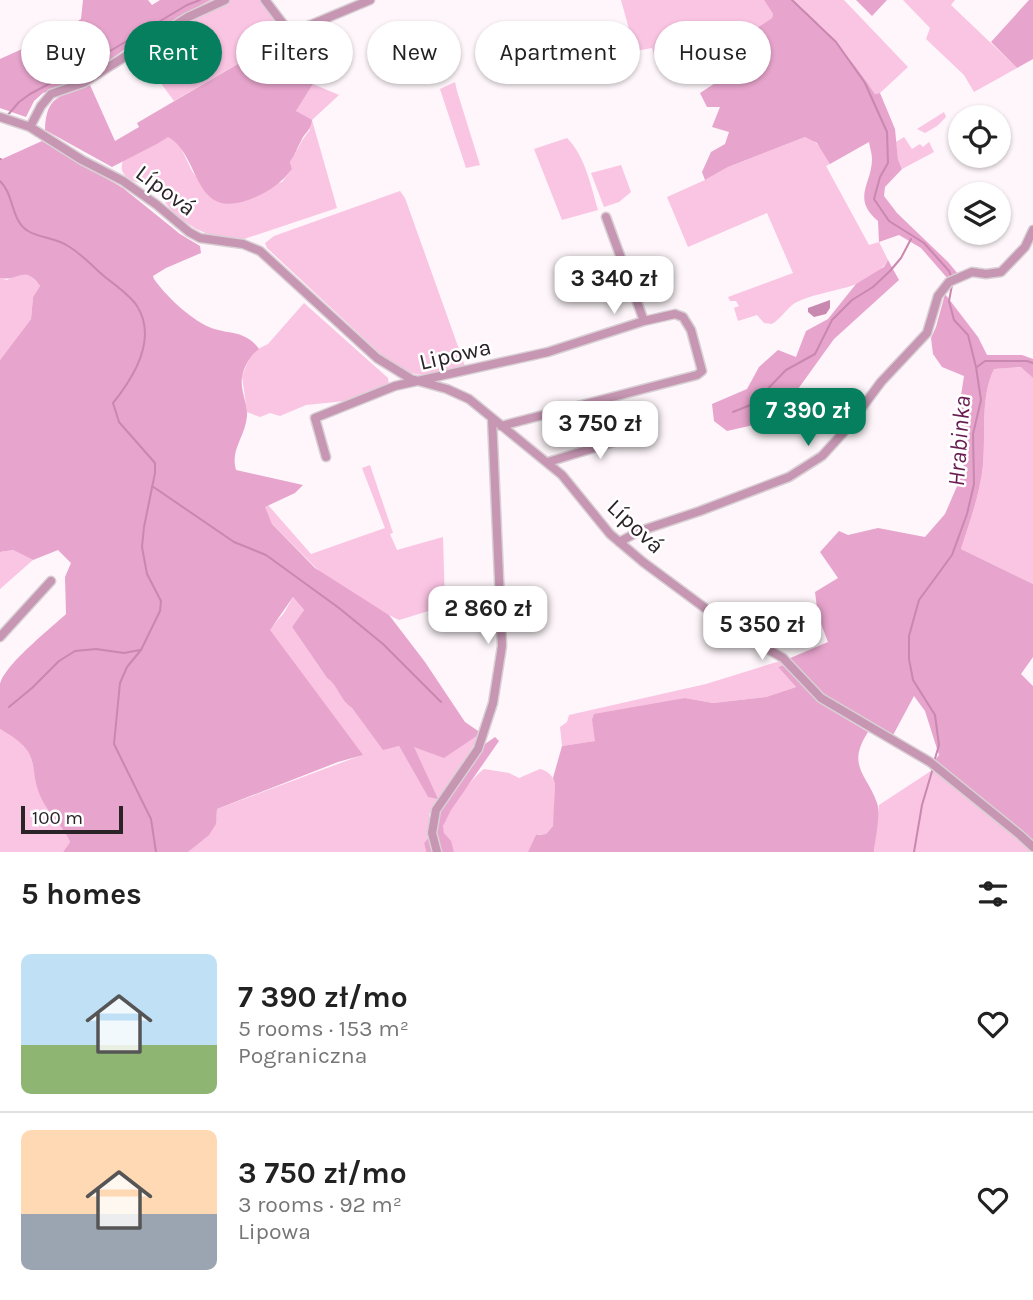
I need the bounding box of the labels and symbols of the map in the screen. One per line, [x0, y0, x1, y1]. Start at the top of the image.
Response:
street label: Lípová [130, 159, 201, 222]
pin: 3 340 zł [542, 256, 686, 316]
street label: Lipowa [417, 333, 494, 376]
pin: 7 390 zł [736, 388, 880, 448]
water label: Hrabinka [942, 395, 976, 487]
pin: 3 750 zł [528, 402, 672, 461]
street label: Lípová [602, 493, 670, 559]
pin: 2 860 zł [416, 586, 560, 646]
pin: 5 350 zł [690, 602, 834, 662]
scale bar [21, 803, 122, 835]

